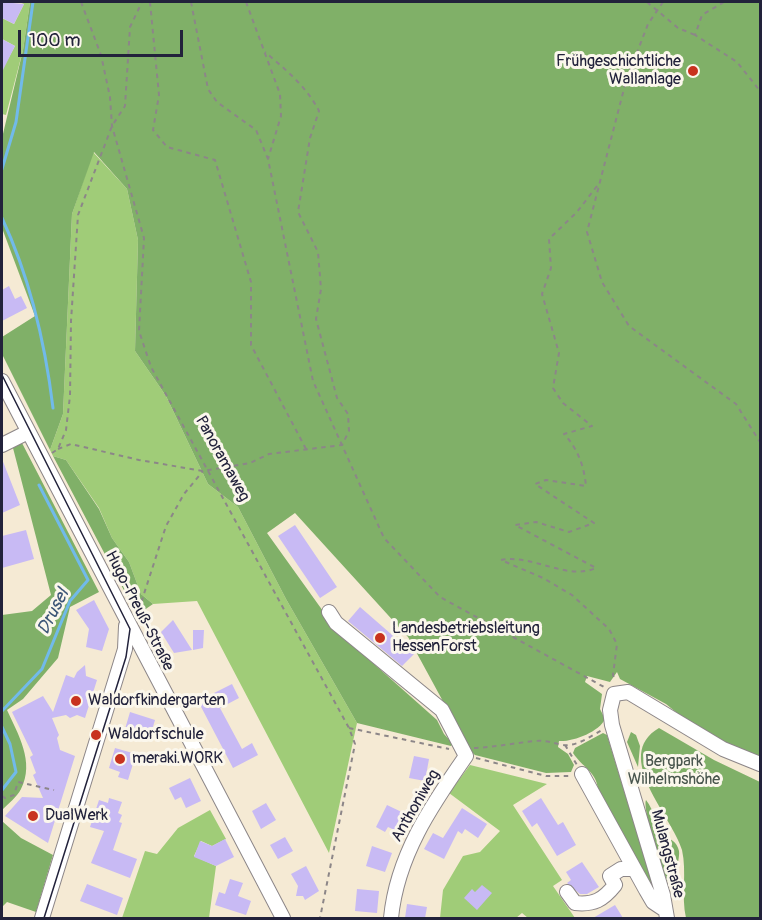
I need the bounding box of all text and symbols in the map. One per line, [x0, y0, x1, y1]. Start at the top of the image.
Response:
scale bar [21, 18, 186, 56]
text: 100 m [29, 29, 81, 52]
place label: Frühgeschichtliche Wallanlage [556, 52, 681, 90]
marker: Frühgeschichtliche Wallanlage [686, 64, 700, 78]
street label: Panoramaweg [191, 413, 253, 505]
street label: Hugo-Preuß-Straße [100, 548, 178, 674]
water label: Drusel [33, 586, 75, 638]
place label: Landesbetriebsleitung HessenForst [392, 619, 540, 657]
marker: Landesbetriebsleitung HessenForst [373, 631, 387, 645]
place label: Waldorfkindergarten [88, 691, 226, 711]
marker: Waldorfkindergarten [69, 694, 83, 708]
place label: Waldorfschule [108, 725, 204, 745]
marker: Waldorfschule [89, 728, 103, 742]
place label: meraki.WORK [132, 749, 223, 769]
marker: meraki.WORK [113, 752, 127, 766]
park label: Bergpark Wilhelmshöhe [628, 752, 720, 790]
street label: Anthoniweg [388, 766, 444, 846]
place label: DualWerk [45, 806, 108, 826]
street label: Mulangstraße [646, 808, 688, 900]
marker: DualWerk [26, 809, 40, 823]

